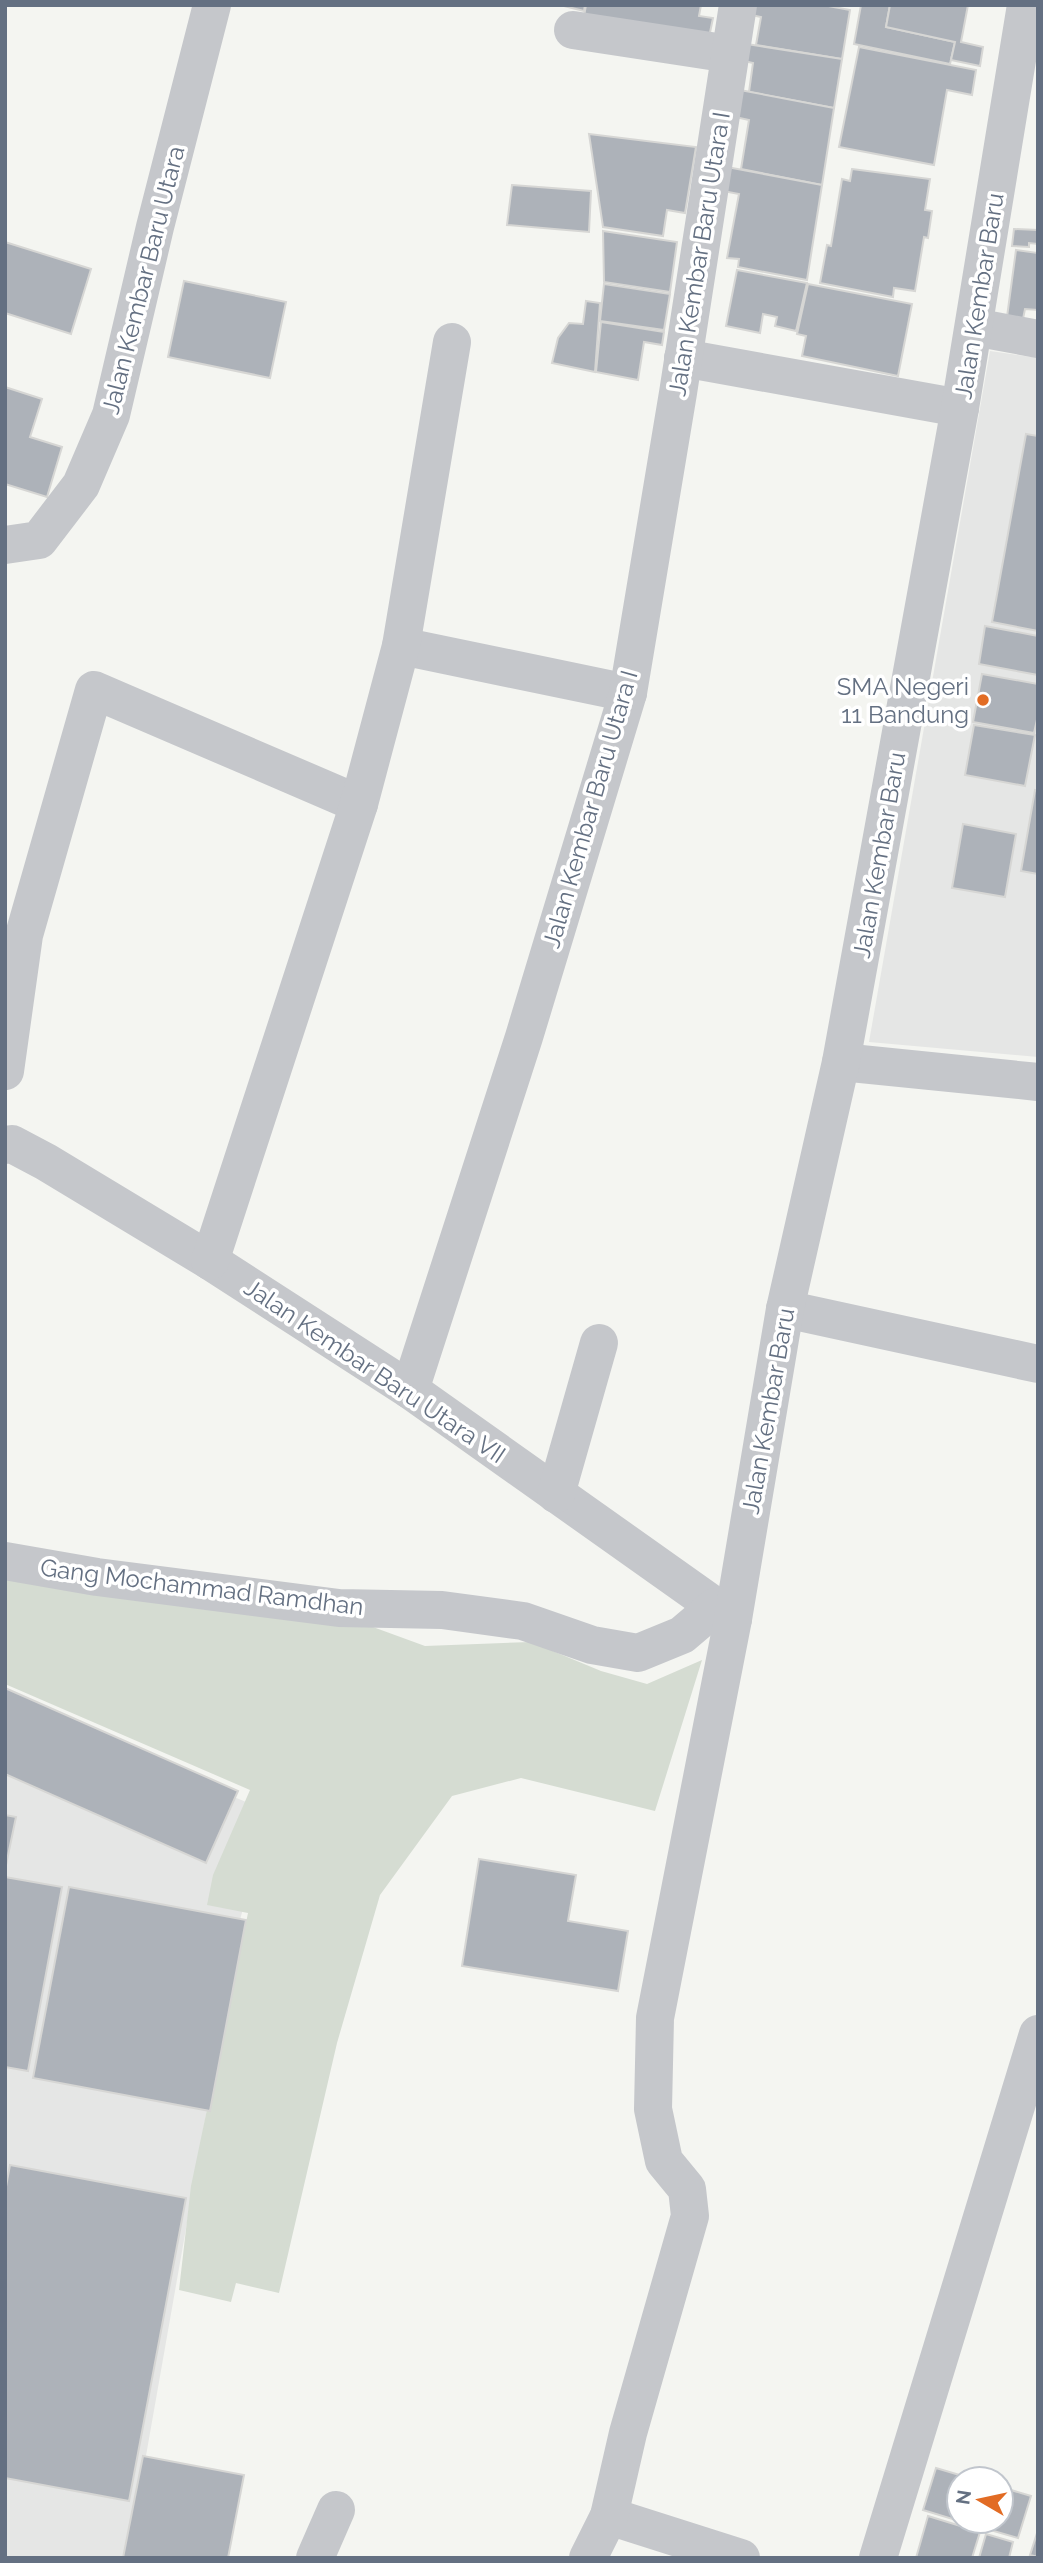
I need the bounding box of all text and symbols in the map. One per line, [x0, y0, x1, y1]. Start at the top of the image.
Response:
street label: Jalan Kembar Baru Utara I [662, 110, 736, 398]
street label: Jalan Kembar Baru Utara [96, 143, 190, 417]
street label: Jalan Kembar Baru [948, 191, 1010, 401]
street label: Jalan Kembar Baru Utara I [536, 667, 644, 951]
place label: SMA Negeri 11 Bandung [837, 672, 969, 729]
marker: SMA Negeri 11 Bandung [975, 692, 991, 708]
street label: Jalan Kembar Baru [847, 750, 911, 960]
street label: Jalan Kembar Baru Utara VII [239, 1273, 511, 1469]
street label: Jalan Kembar Baru [736, 1306, 800, 1516]
street label: Gang Mochammad Ramdhan [39, 1553, 365, 1621]
north arrow [945, 2465, 1015, 2535]
text: N [951, 2488, 975, 2506]

